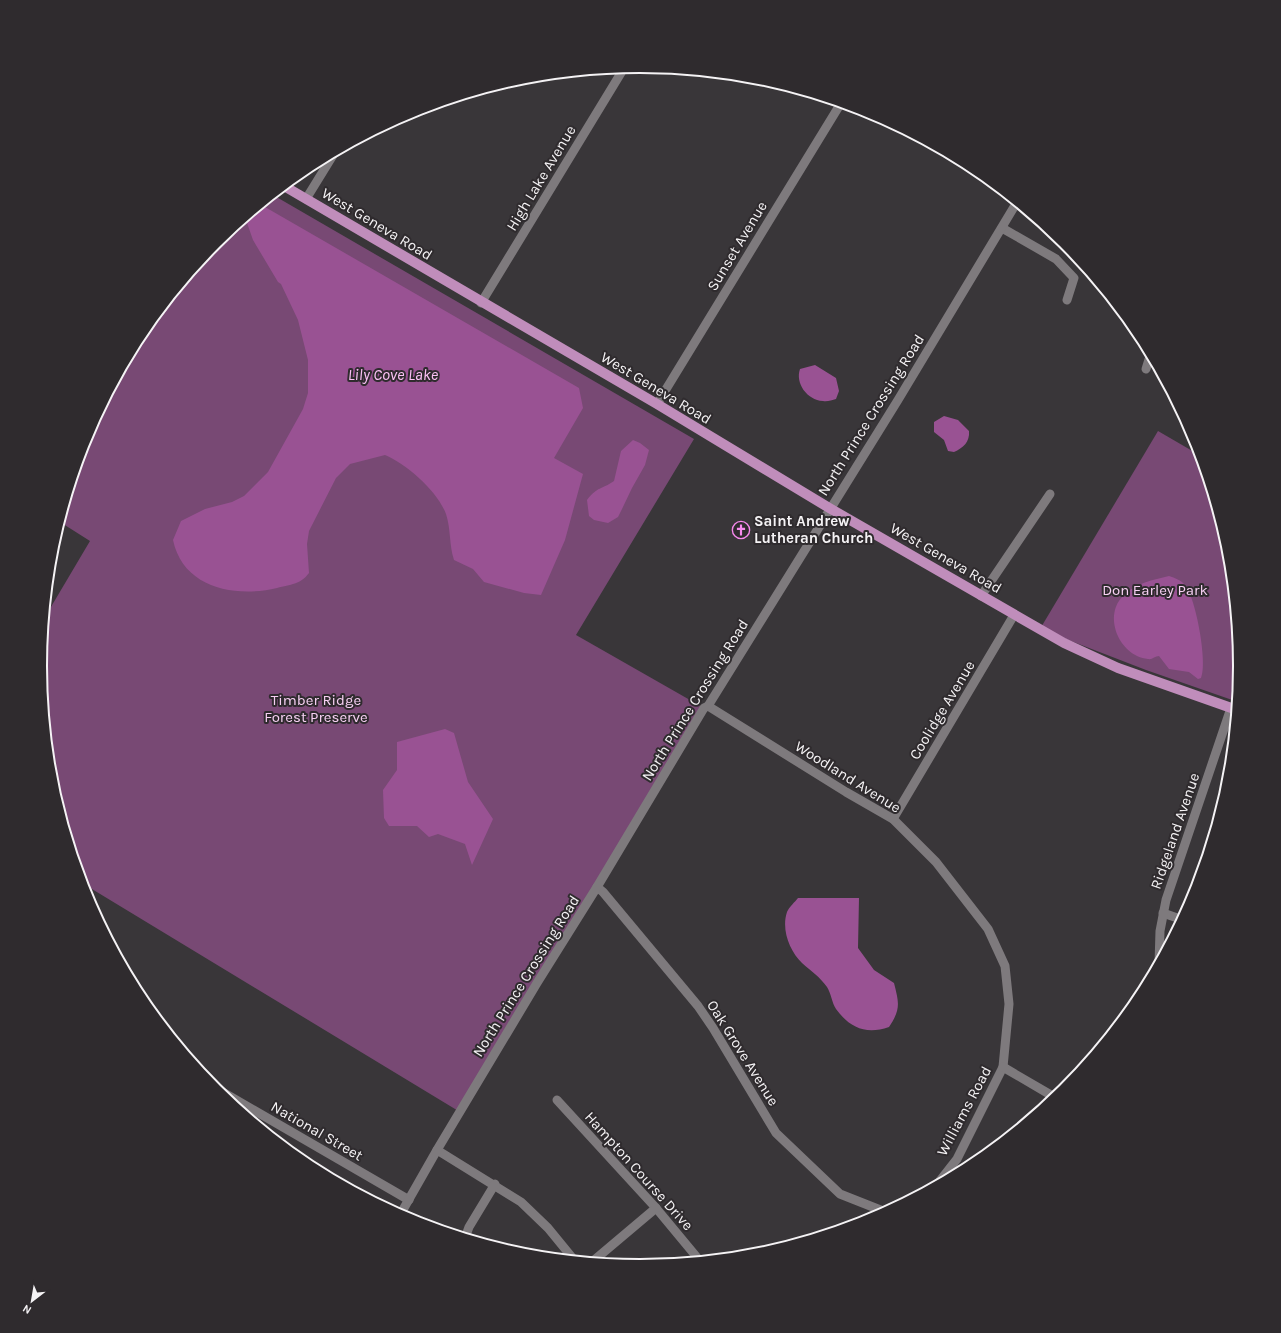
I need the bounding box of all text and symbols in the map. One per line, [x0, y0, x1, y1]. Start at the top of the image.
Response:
street label: High Lake Avenue [502, 122, 580, 234]
street label: West Geneva Road [318, 184, 436, 264]
street label: Sunset Avenue [703, 198, 771, 294]
street label: North Prince Crossing Road [814, 331, 928, 499]
street label: West Geneva Road [597, 348, 715, 428]
water label: Lily Cove Lake [348, 365, 439, 384]
place label: Saint Andrew Lutheran Church [754, 512, 873, 547]
street label: West Geneva Road [887, 519, 1005, 597]
church icon: Saint Andrew Lutheran Church [731, 520, 751, 540]
park label: Don Earley Park [1102, 581, 1208, 599]
street label: North Prince Crossing Road [638, 616, 752, 784]
street label: Coolidge Avenue [905, 657, 979, 763]
park label: Timber Ridge Forest Preserve [264, 691, 368, 726]
street label: Woodland Avenue [792, 737, 904, 817]
street label: Ridgeland Avenue [1147, 770, 1203, 892]
street label: North Prince Crossing Road [469, 892, 583, 1060]
street label: Oak Grove Avenue [703, 997, 783, 1109]
street label: Williams Road [933, 1063, 995, 1159]
street label: National Street [268, 1097, 366, 1165]
street label: Hampton Course Drive [581, 1108, 697, 1234]
north arrow [12, 1281, 52, 1321]
text: N [20, 1302, 34, 1317]

